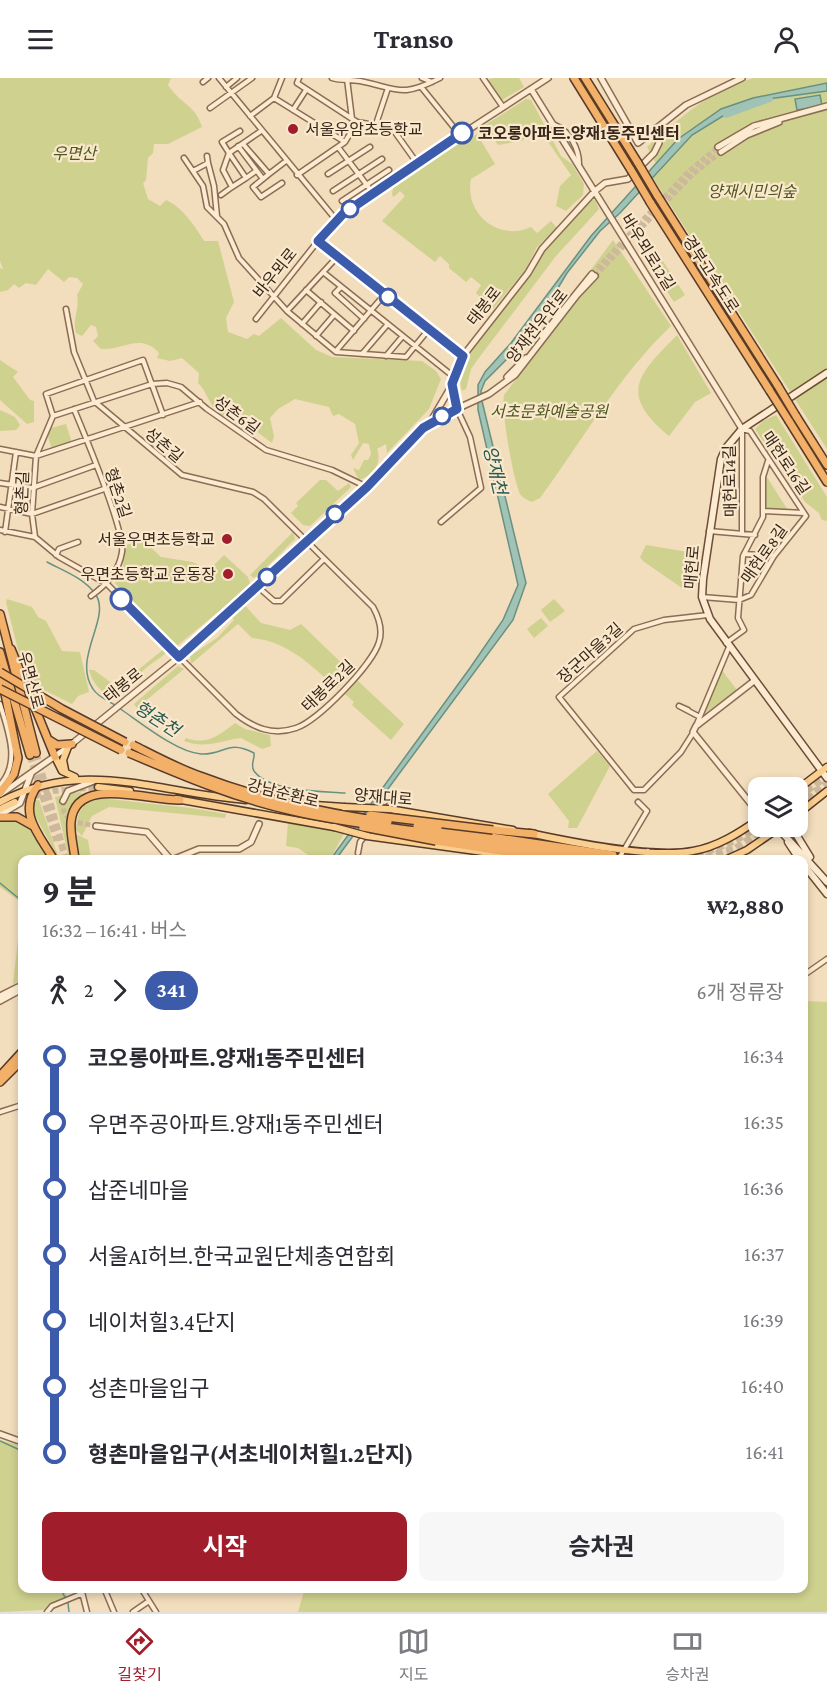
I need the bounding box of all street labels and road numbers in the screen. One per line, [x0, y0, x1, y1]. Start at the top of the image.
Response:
street label: 바우뫼로12길 [618, 211, 678, 293]
street label: 경부고속도로 [680, 232, 742, 316]
street label: 바우뫼로 [250, 245, 300, 301]
street label: 태봉로 [464, 283, 504, 329]
street label: 양재천우안로 [503, 286, 571, 366]
street label: 성촌6길 [211, 393, 263, 437]
street label: 성촌길 [142, 424, 186, 466]
street label: 매헌로16길 [759, 428, 813, 498]
street label: 매헌로14길 [721, 445, 739, 517]
street label: 형촌2길 [102, 466, 134, 520]
street label: 형촌길 [13, 471, 31, 515]
street label: 매헌로8길 [738, 521, 790, 587]
street label: 매헌로 [682, 544, 702, 590]
street label: 장군마을3길 [554, 620, 626, 686]
street label: 우면산로 [15, 649, 47, 711]
street label: 태봉로2길 [298, 657, 358, 715]
street label: 태봉로 [100, 664, 146, 706]
street label: 강남순환로 [245, 776, 321, 810]
street label: 양재대로 [353, 786, 413, 808]

